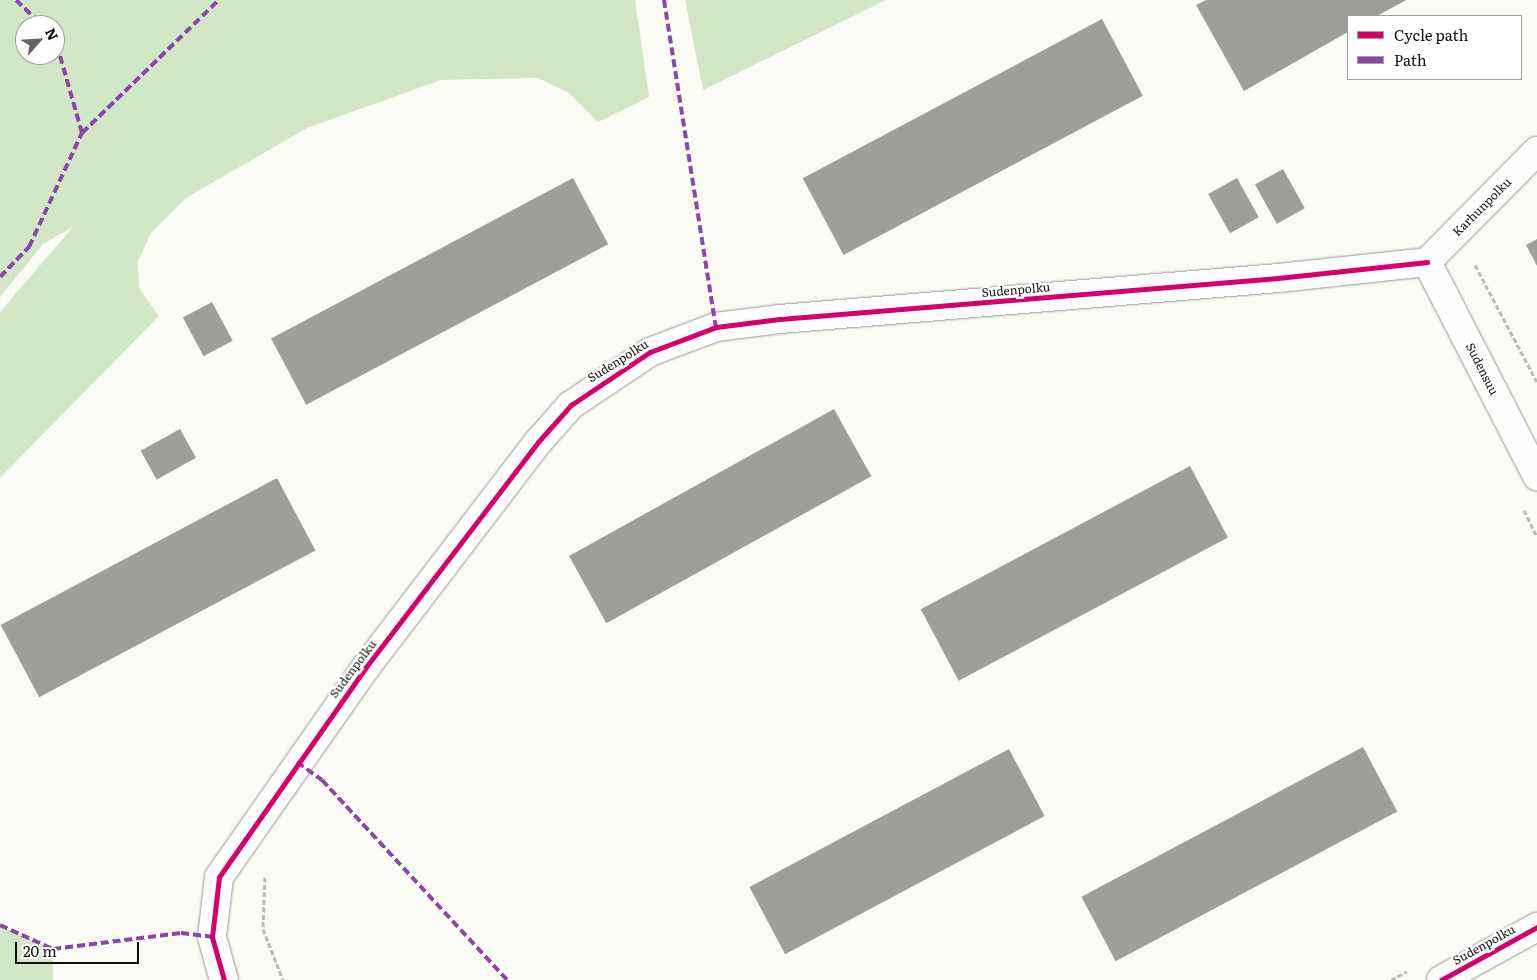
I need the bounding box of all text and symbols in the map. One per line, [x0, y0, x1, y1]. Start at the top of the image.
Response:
north arrow [15, 15, 65, 65]
legend [1347, 15, 1522, 80]
text: Cycle path [1394, 23, 1468, 46]
text: N [41, 24, 64, 44]
text: Path [1394, 48, 1427, 71]
street label: Karhunpolku [1450, 175, 1514, 239]
street label: Sudenpolku [981, 280, 1051, 300]
street label: Sudenpolku [585, 337, 651, 385]
street label: Sudensuu [1463, 341, 1501, 397]
street label: Sudenpolku [327, 637, 379, 701]
street label: Sudenpolku [1450, 922, 1518, 968]
scale bar [18, 932, 141, 964]
text: 20 m [23, 939, 57, 962]

